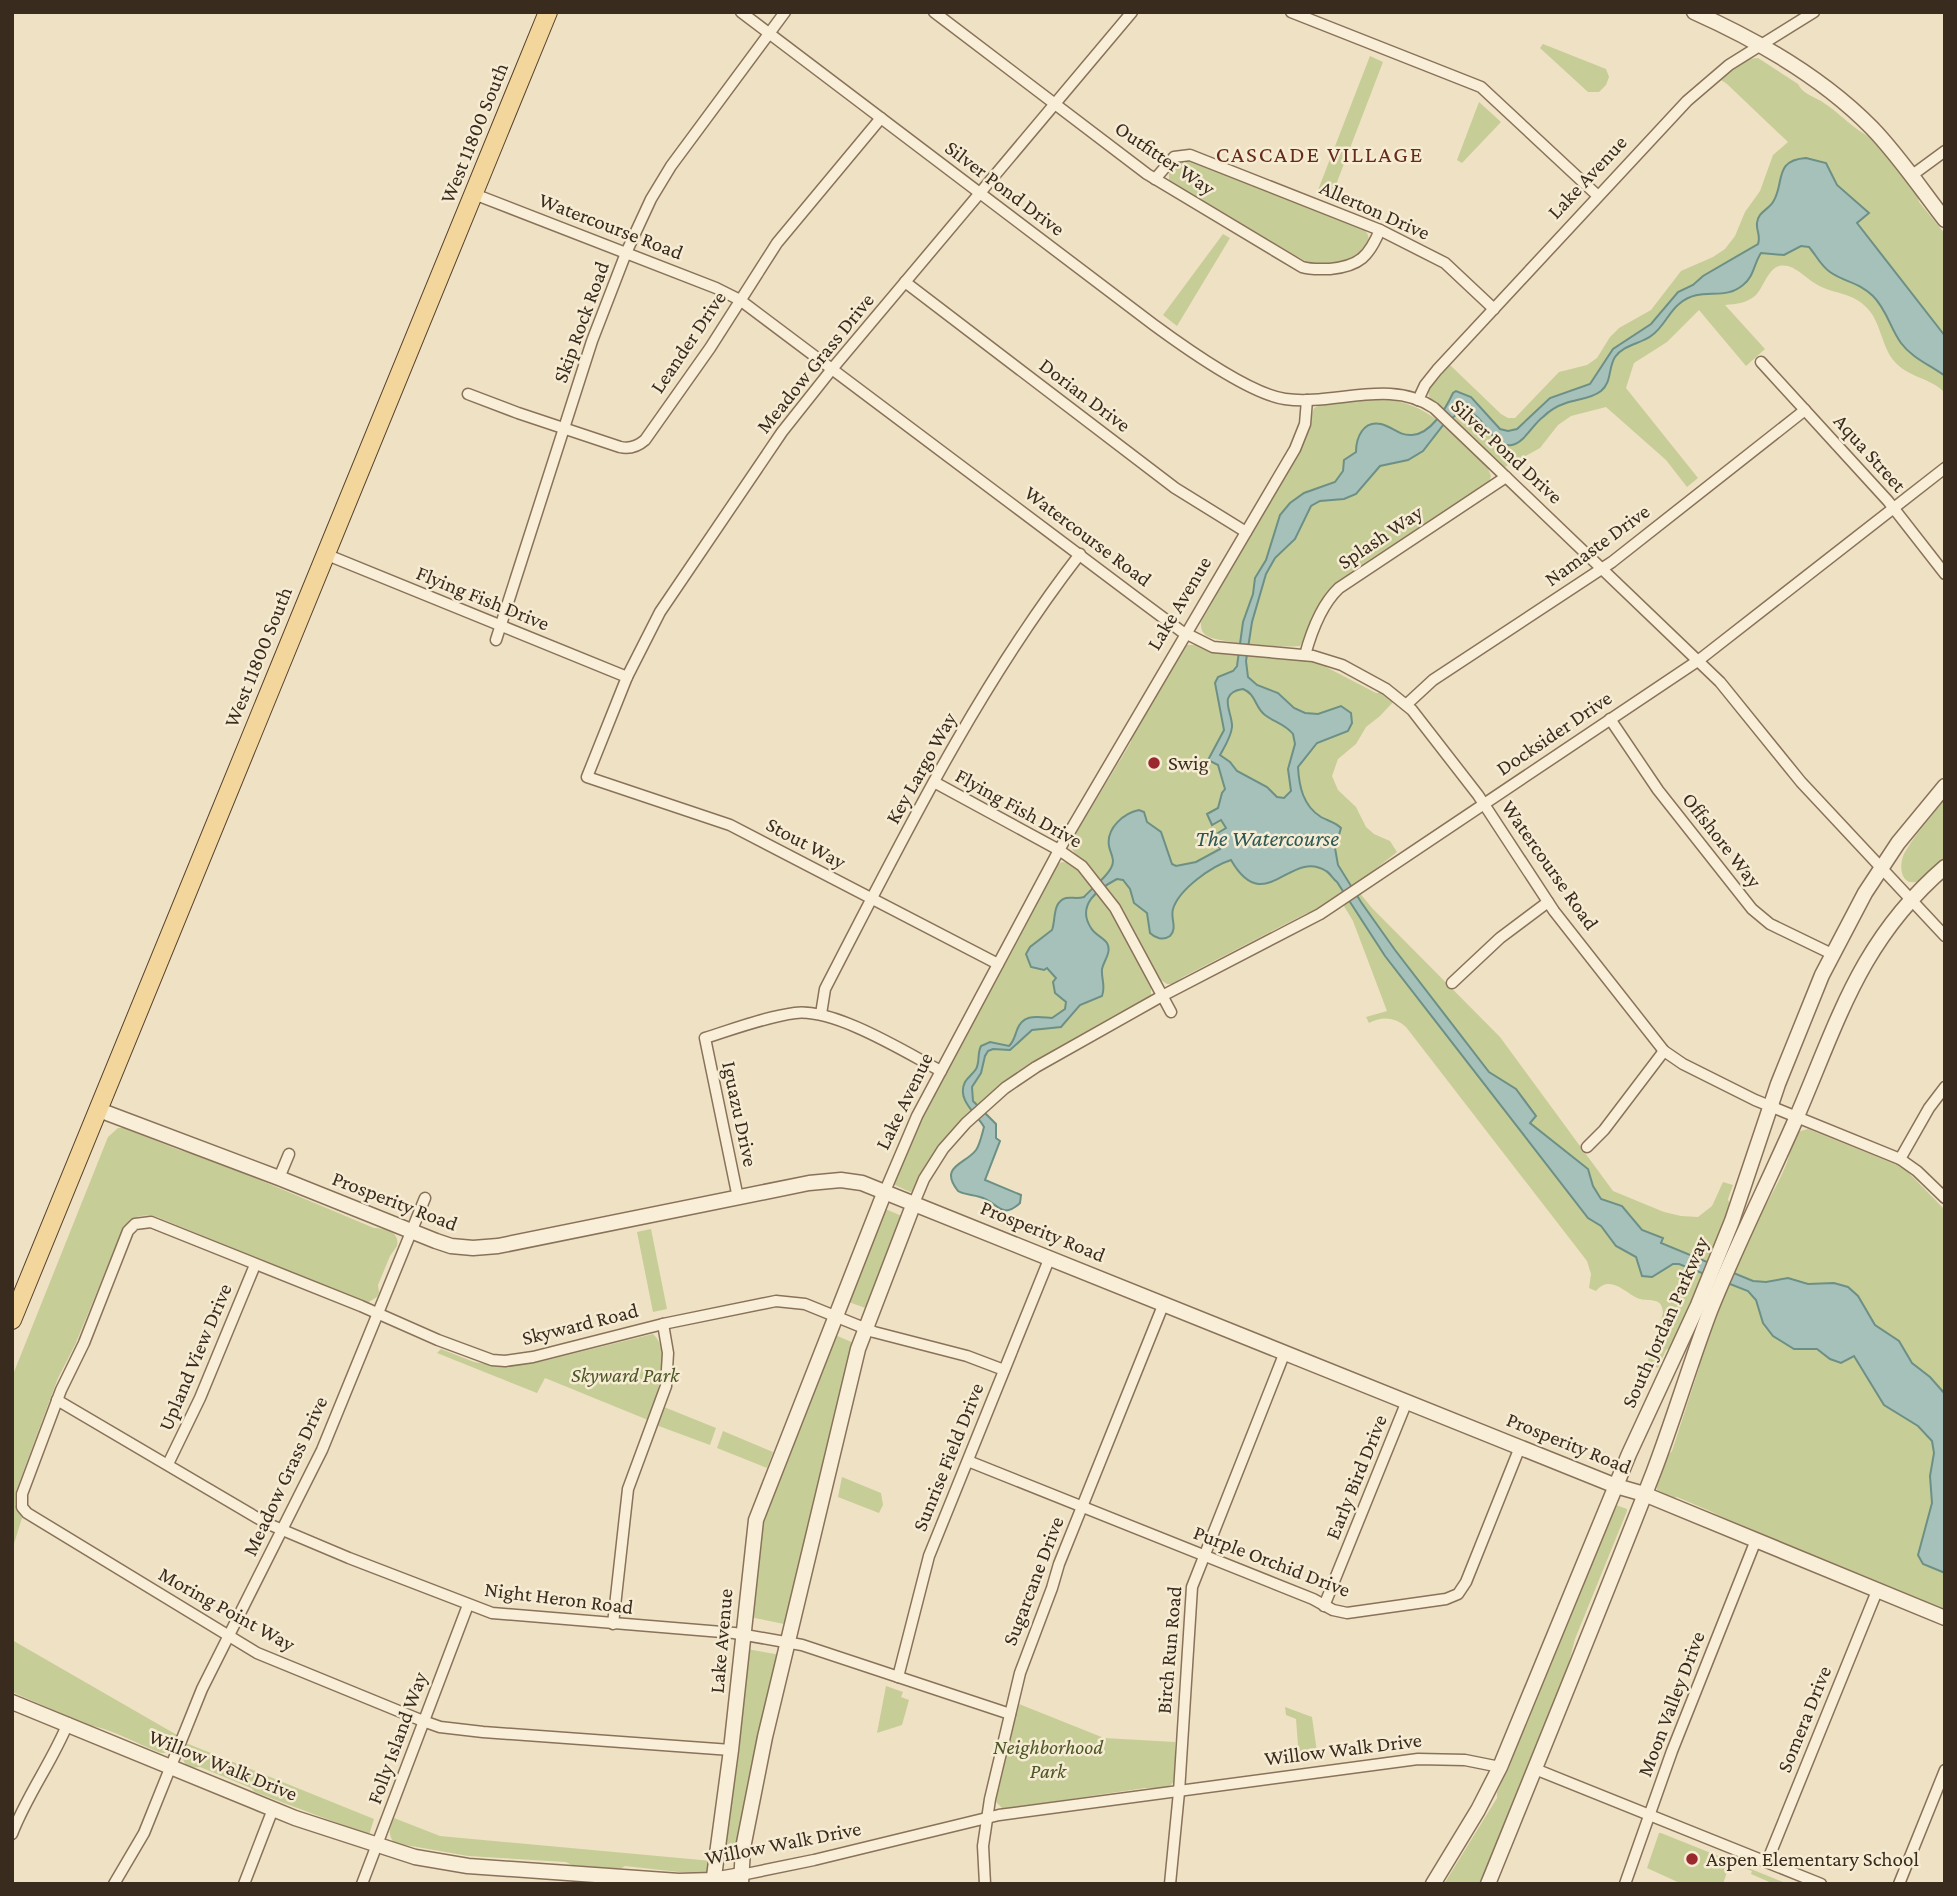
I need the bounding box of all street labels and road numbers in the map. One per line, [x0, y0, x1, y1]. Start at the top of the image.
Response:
street label: West 11800 South [435, 59, 513, 207]
street label: Outfitter Way [1110, 116, 1220, 200]
street label: Lake Avenue [1542, 130, 1632, 224]
street label: Silver Pond Drive [940, 135, 1070, 241]
street label: Allerton Drive [1316, 175, 1434, 245]
street label: Watercourse Road [535, 187, 687, 265]
street label: Skip Rock Road [548, 258, 614, 386]
street label: Leander Drive [645, 286, 731, 398]
street label: Meadow Grass Drive [751, 288, 879, 438]
street label: Dorian Drive [1035, 353, 1135, 437]
street label: Silver Pond Drive [1446, 393, 1568, 509]
street label: Aqua Street [1829, 409, 1912, 498]
street label: Watercourse Road [1020, 481, 1156, 591]
street label: Namaste Drive [1540, 499, 1654, 591]
street label: Splash Way [1333, 500, 1427, 574]
street label: Lake Avenue [1142, 552, 1216, 654]
street label: Flying Fish Drive [413, 560, 553, 636]
street label: West 11800 South [219, 583, 297, 731]
street label: Docksider Drive [1492, 686, 1616, 780]
street label: Key Largo Way [880, 708, 962, 828]
street label: Flying Fish Drive [951, 763, 1087, 853]
street label: Offshore Way [1677, 788, 1767, 893]
street label: Watercourse Road [1496, 796, 1604, 934]
street label: Stout Way [762, 812, 850, 874]
street label: Lake Avenue [870, 1049, 938, 1153]
street label: Iguazu Drive [717, 1059, 763, 1169]
street label: Prosperity Road [329, 1166, 461, 1236]
street label: Prosperity Road [977, 1195, 1109, 1267]
street label: South Jordan Parkway [1616, 1232, 1714, 1411]
street label: Upland View Drive [153, 1280, 237, 1434]
street label: Skyward Road [519, 1298, 641, 1350]
street label: Sunrise Field Drive [907, 1379, 989, 1535]
street label: Meadow Grass Drive [237, 1392, 333, 1560]
street label: Prosperity Road [1503, 1407, 1635, 1479]
street label: Early Bird Drive [1320, 1411, 1392, 1543]
street label: Sugarcane Drive [997, 1513, 1069, 1649]
street label: Purple Orchid Drive [1190, 1520, 1354, 1602]
street label: Moring Point Way [155, 1562, 300, 1657]
street label: Night Heron Road [483, 1577, 635, 1619]
street label: Birch Run Road [1151, 1585, 1187, 1715]
street label: Lake Avenue [704, 1588, 738, 1694]
street label: Moon Valley Drive [1632, 1628, 1710, 1780]
street label: Somera Drive [1772, 1662, 1836, 1776]
street label: Folly Island Way [362, 1668, 432, 1807]
street label: Willow Walk Drive [145, 1724, 301, 1806]
street label: Willow Walk Drive [1263, 1727, 1423, 1771]
street label: Willow Walk Drive [703, 1816, 863, 1870]

